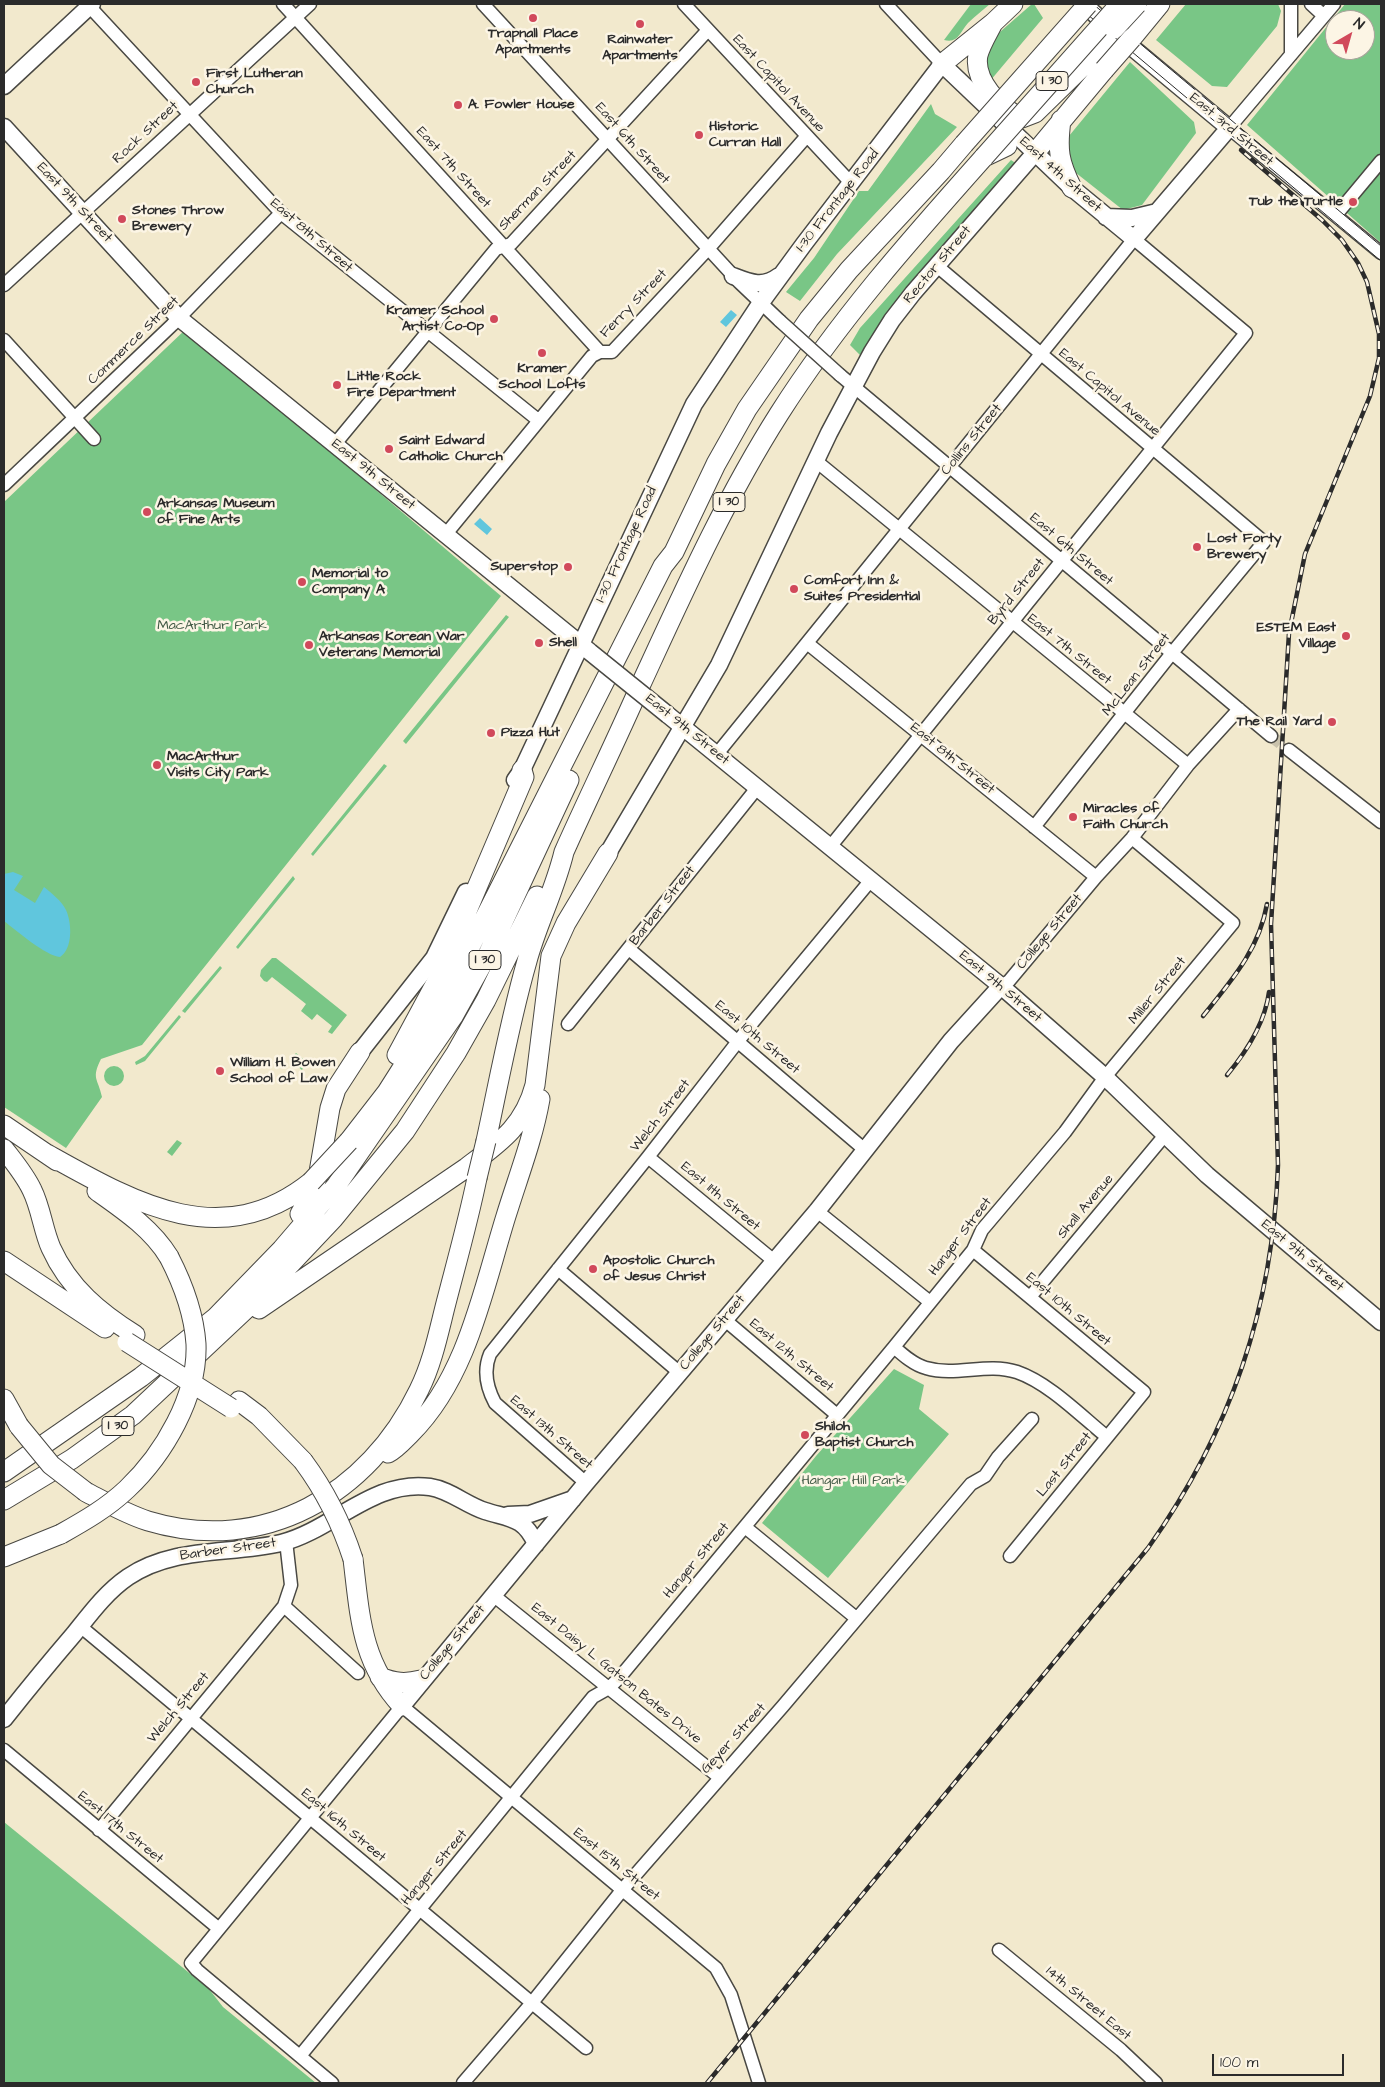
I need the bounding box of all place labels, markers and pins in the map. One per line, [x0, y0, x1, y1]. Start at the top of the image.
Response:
marker: Trapnall Place Apartments [527, 12, 539, 24]
marker: Rainwater Apartments [634, 18, 646, 30]
place label: Trapnall Place Apartments [488, 26, 578, 58]
place label: Rainwater Apartments [602, 32, 678, 64]
place label: First Lutheran Church [206, 66, 303, 98]
marker: First Lutheran Church [190, 76, 202, 88]
place label: A. Fowler House [468, 97, 575, 113]
marker: A. Fowler House [452, 99, 464, 111]
place label: Historic Curran Hall [709, 119, 781, 152]
marker: Historic Curran Hall [693, 129, 705, 141]
place label: Tub the Turtle [1249, 194, 1343, 210]
marker: Tub the Turtle [1347, 196, 1359, 208]
place label: Stones Throw Brewery [132, 203, 224, 236]
marker: Stones Throw Brewery [116, 213, 128, 225]
place label: Kramer School Artist Co-Op [386, 303, 484, 336]
marker: Kramer School Artist Co-Op [488, 313, 500, 325]
marker: Kramer School Lofts [536, 347, 548, 359]
place label: Kramer School Lofts [499, 361, 585, 394]
place label: Little Rock Fire Department [347, 369, 456, 402]
marker: Little Rock Fire Department [331, 379, 343, 391]
place label: Saint Edward Catholic Church [399, 433, 503, 466]
marker: Saint Edward Catholic Church [383, 443, 395, 455]
place label: Arkansas Museum of Fine Arts [157, 496, 274, 528]
marker: Arkansas Museum of Fine Arts [141, 506, 153, 518]
place label: Lost Forty Brewery [1207, 531, 1281, 564]
marker: Lost Forty Brewery [1191, 541, 1203, 553]
place label: Superstop [490, 559, 558, 575]
marker: Superstop [562, 561, 574, 573]
place label: Memorial to Company A [312, 566, 388, 598]
place label: Comfort Inn & Suites Presidential [804, 573, 920, 606]
marker: Memorial to Company A [296, 576, 308, 588]
marker: Comfort Inn & Suites Presidential [788, 583, 800, 595]
place label: ESTEM East Village [1256, 620, 1336, 652]
place label: Arkansas Korean War Veterans Memorial [319, 629, 465, 662]
marker: ESTEM East Village [1340, 630, 1352, 642]
place label: Shell [549, 635, 577, 651]
marker: Shell [533, 637, 545, 649]
marker: Arkansas Korean War Veterans Memorial [303, 639, 315, 651]
place label: The Rail Yard [1237, 714, 1322, 730]
marker: The Rail Yard [1326, 716, 1338, 728]
place label: Pizza Hut [501, 725, 560, 741]
marker: Pizza Hut [485, 727, 497, 739]
place label: MacArthur Visits City Park [167, 749, 269, 782]
marker: MacArthur Visits City Park [151, 759, 163, 771]
place label: Miracles of Faith Church [1083, 801, 1168, 834]
marker: Miracles of Faith Church [1067, 811, 1079, 823]
place label: William H. Bowen School of Law [230, 1055, 335, 1088]
marker: William H. Bowen School of Law [214, 1065, 226, 1077]
place label: Apostolic Church of Jesus Christ [603, 1253, 714, 1285]
marker: Apostolic Church of Jesus Christ [587, 1263, 599, 1275]
place label: Shiloh Baptist Church [815, 1419, 913, 1451]
marker: Shiloh Baptist Church [799, 1429, 811, 1441]

